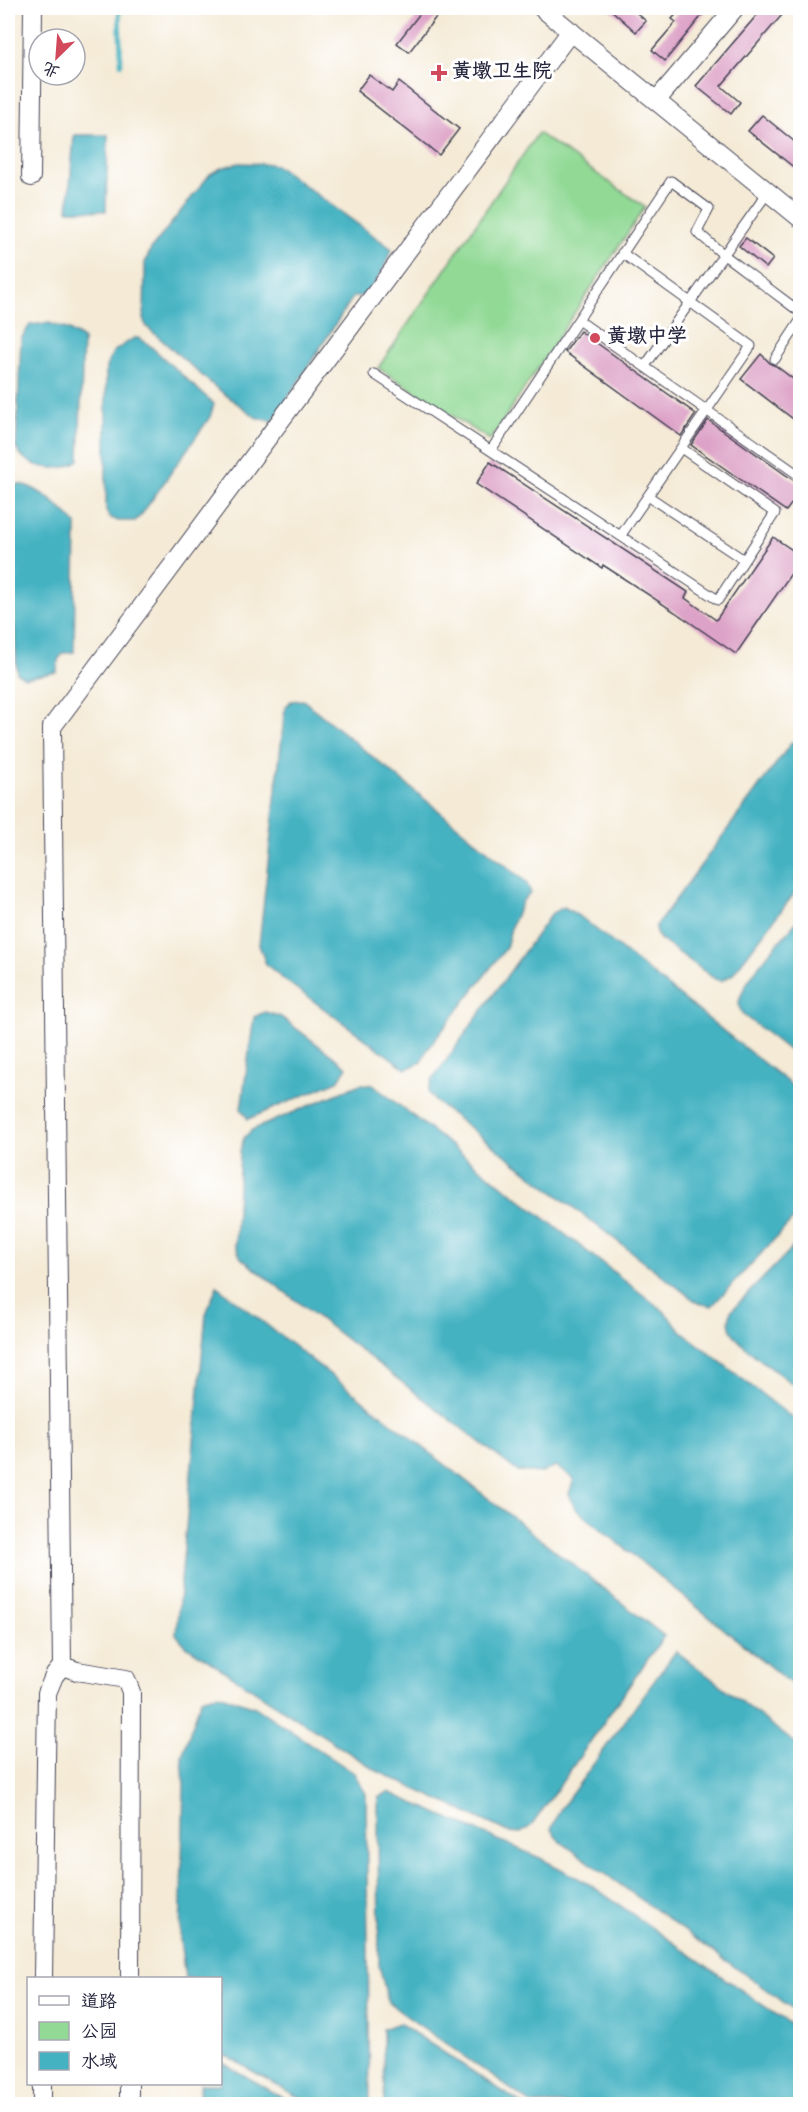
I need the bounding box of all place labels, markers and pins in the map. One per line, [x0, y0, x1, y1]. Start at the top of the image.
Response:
place label: 黄墩卫生院 [452, 60, 552, 85]
marker: 黄墩卫生院 [430, 64, 448, 82]
place label: 黄墩中学 [607, 325, 687, 350]
marker: 黄墩中学 [588, 331, 602, 345]

